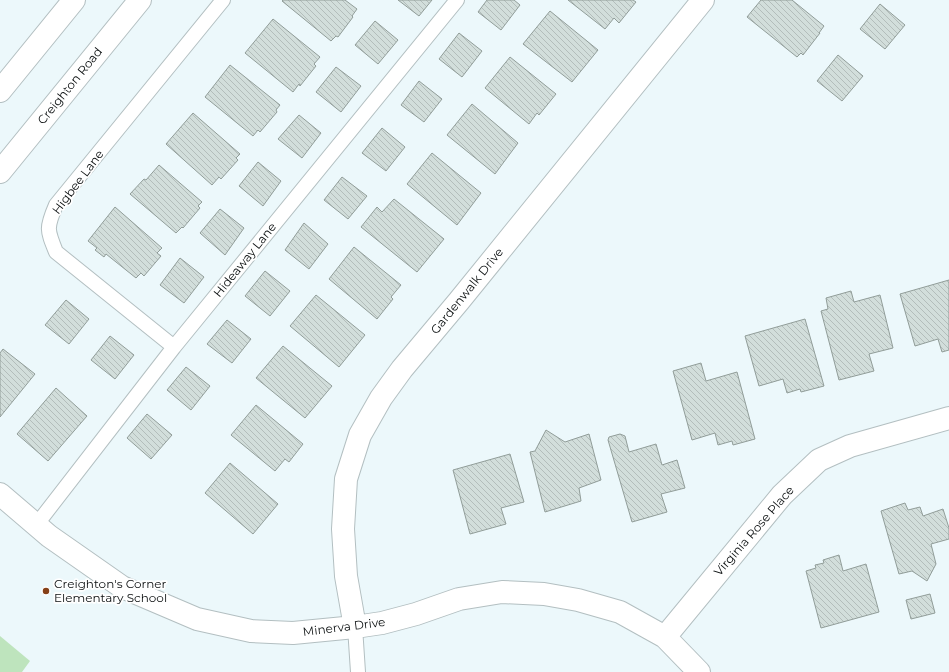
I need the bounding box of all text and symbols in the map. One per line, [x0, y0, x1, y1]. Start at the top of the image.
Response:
street label: Creighton Road [34, 44, 105, 127]
street label: Higbee Lane [49, 147, 107, 217]
street label: Hideaway Lane [210, 219, 279, 300]
street label: Gardenwalk Drive [427, 244, 506, 337]
street label: Virginia Rose Place [710, 483, 797, 579]
place label: Creighton's Corner Elementary School [54, 576, 167, 605]
marker: Creighton's Corner Elementary School [41, 586, 51, 596]
street label: Minerva Drive [302, 614, 386, 639]

